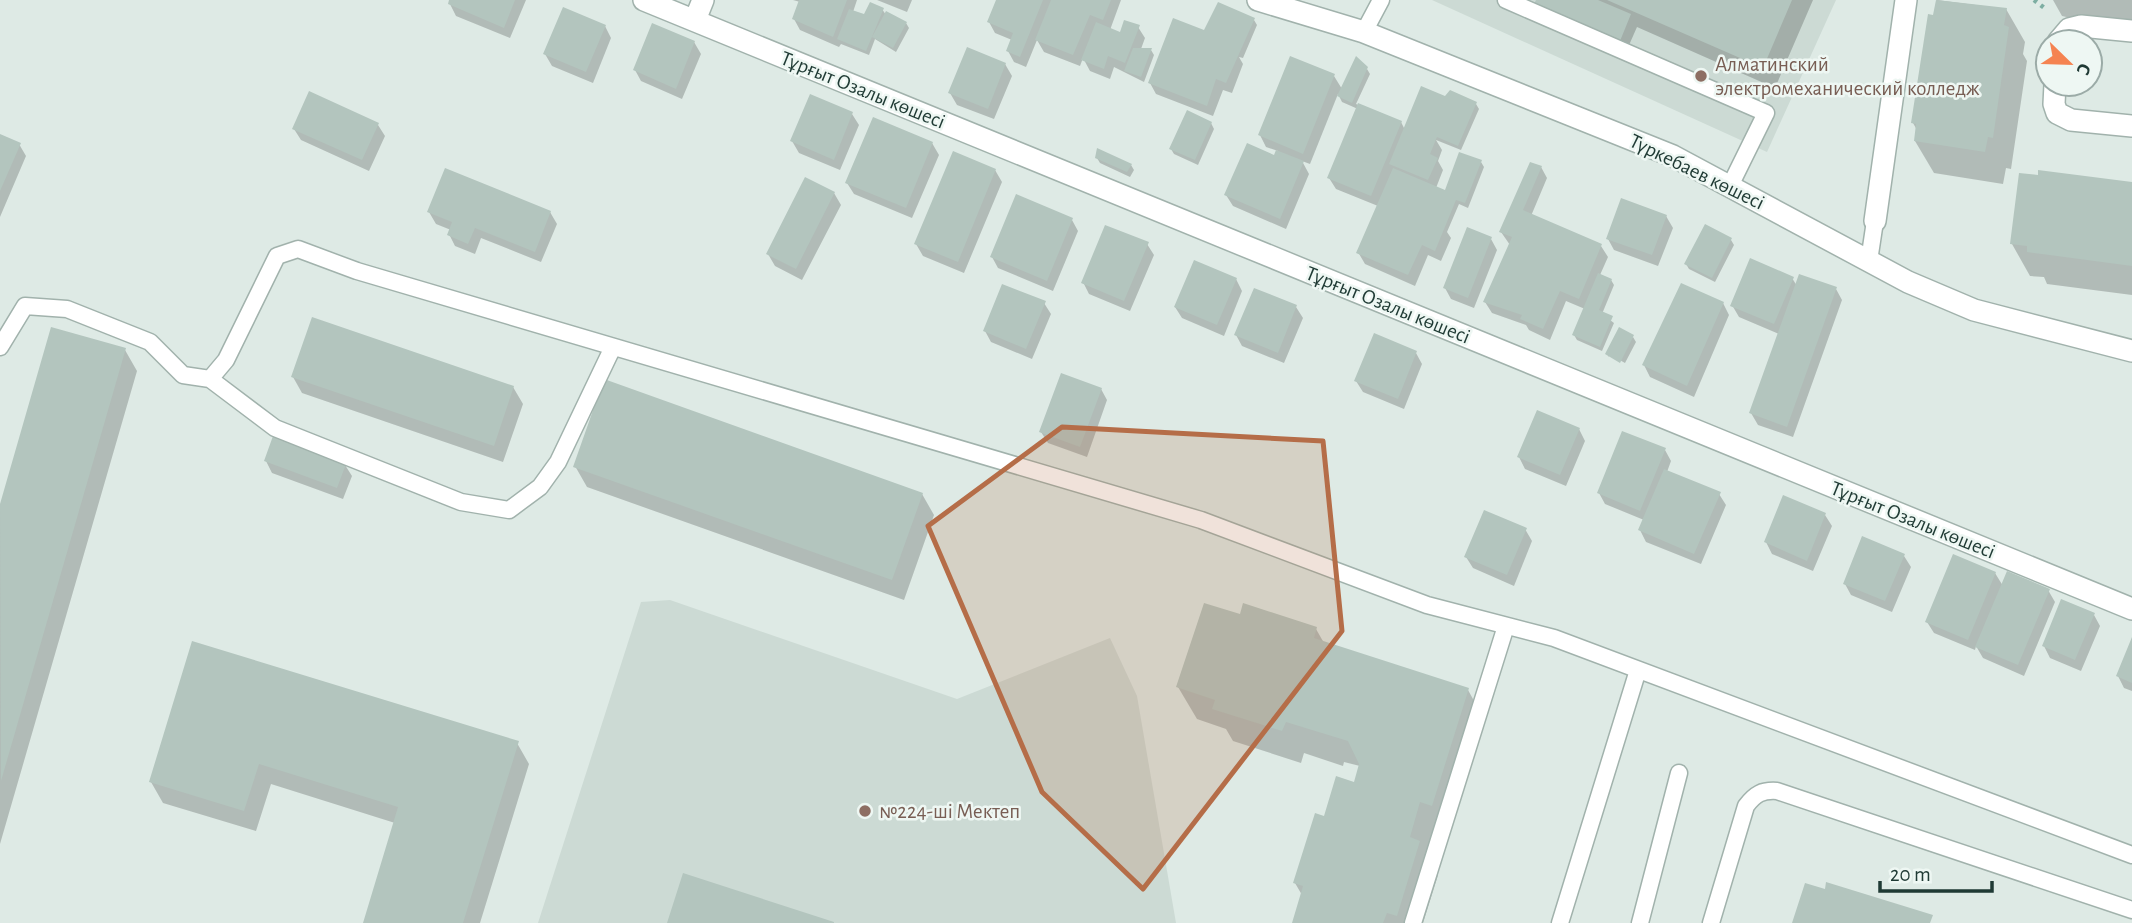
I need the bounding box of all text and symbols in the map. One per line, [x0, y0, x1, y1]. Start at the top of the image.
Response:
north arrow [2034, 28, 2104, 98]
street label: Тұрғыт Озалы көшесі [778, 47, 948, 133]
place label: Алматинский электромеханический колледж [1715, 54, 1980, 99]
text: С [2072, 61, 2094, 78]
marker: Алматинский электромеханический колледж [1693, 68, 1709, 84]
street label: Түркебаев көшесі [1626, 130, 1768, 214]
street label: Тұрғыт Озалы көшесі [1303, 262, 1473, 348]
street label: Тұрғыт Озалы көшесі [1828, 477, 1998, 563]
place label: №224-ші Мектеп [879, 801, 1020, 822]
marker: №224-ші Мектеп [857, 803, 873, 819]
scale bar [1880, 850, 1992, 894]
text: 20 m [1890, 864, 1931, 885]

